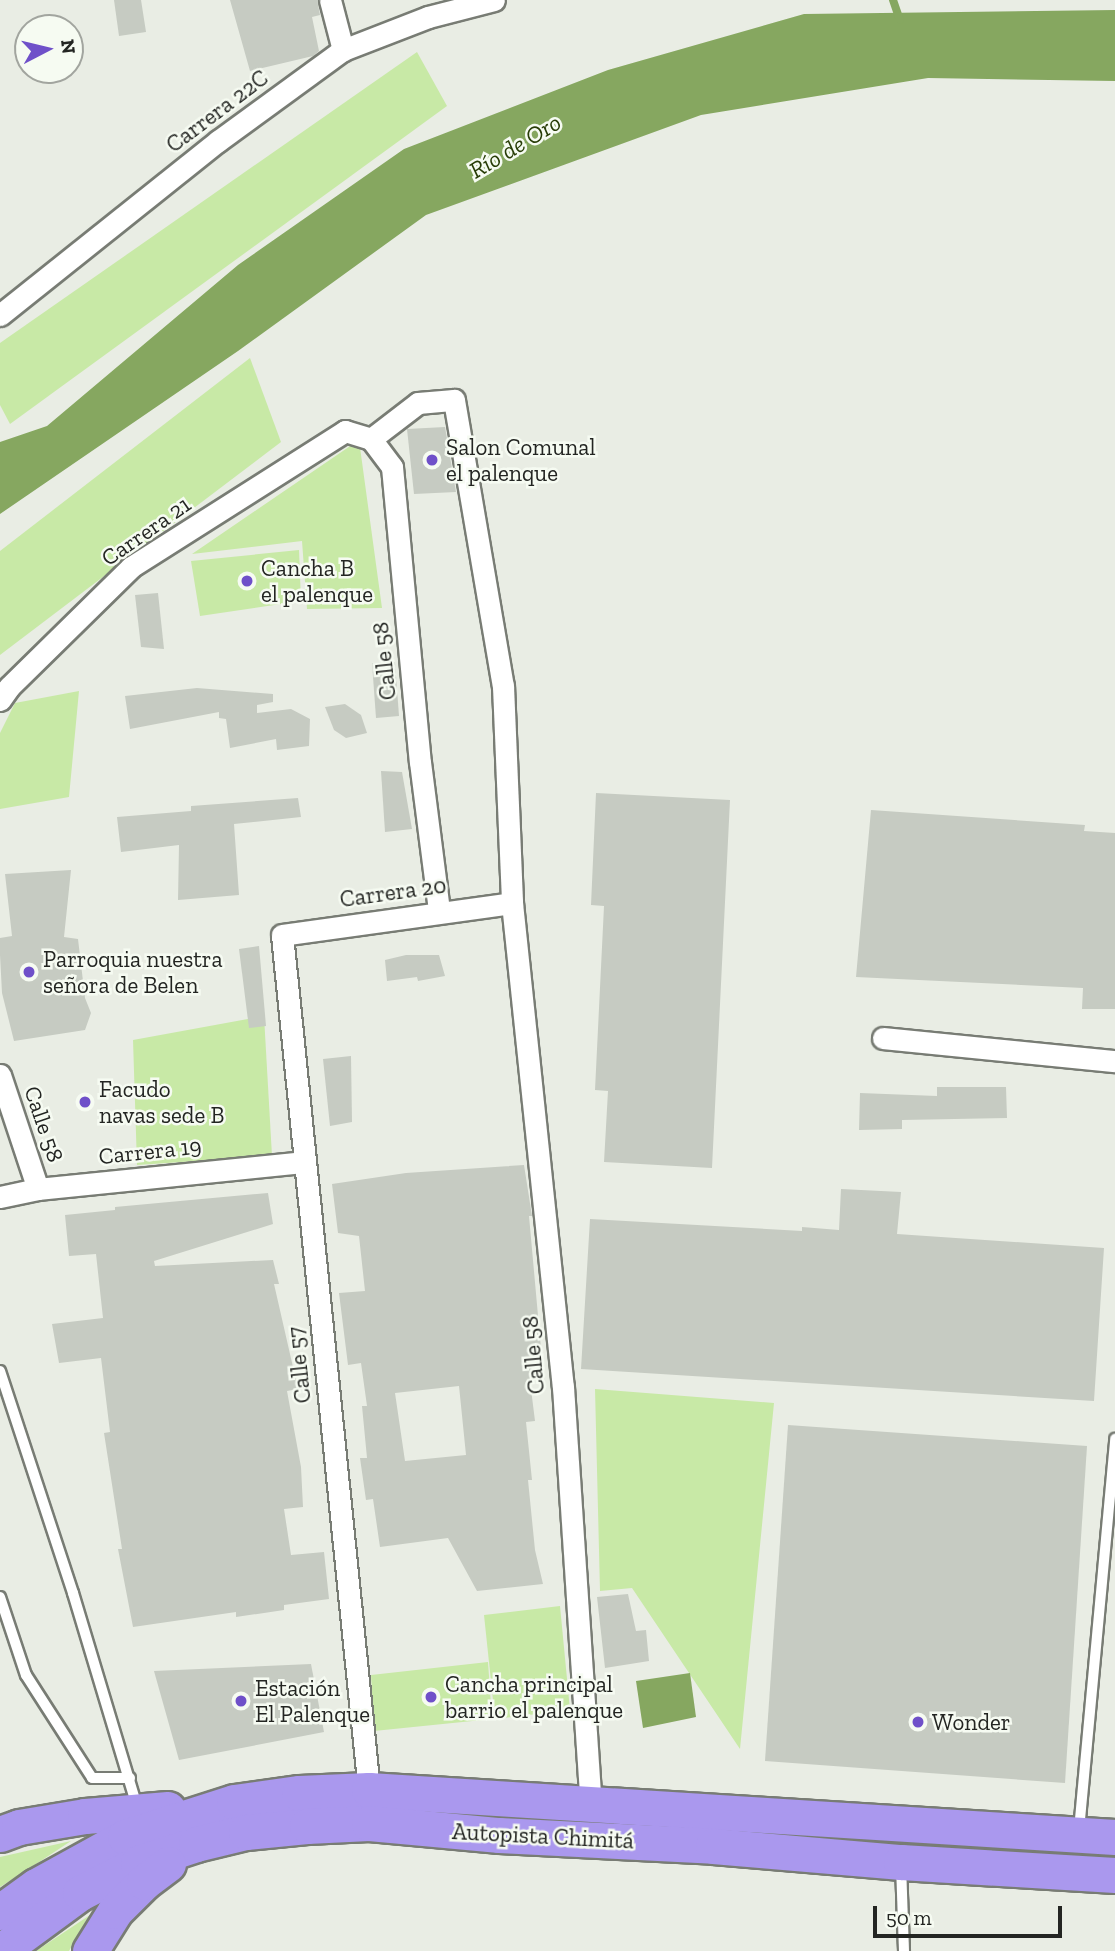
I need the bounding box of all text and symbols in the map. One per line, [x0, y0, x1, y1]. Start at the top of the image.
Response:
north arrow [14, 14, 84, 84]
text: N [56, 38, 81, 55]
street label: Carrera 22C [161, 64, 273, 158]
water label: Río de Oro [464, 107, 566, 185]
place label: Salon Comunal el palenque [446, 433, 595, 487]
marker: Salon Comunal el palenque [424, 452, 440, 468]
street label: Carrera 21 [96, 490, 196, 572]
place label: Cancha B el palenque [261, 554, 373, 608]
marker: Cancha B el palenque [239, 573, 255, 589]
street label: Calle 58 [366, 621, 402, 701]
street label: Carrera 20 [338, 871, 448, 913]
place label: Parroquia nuestra señora de Belen [43, 945, 223, 999]
marker: Parroquia nuestra señora de Belen [21, 964, 37, 980]
place label: Facudo navas sede B [99, 1075, 224, 1129]
street label: Calle 58 [18, 1082, 70, 1166]
marker: Facudo navas sede B [77, 1094, 93, 1110]
street label: Carrera 19 [97, 1132, 203, 1170]
street label: Calle 58 [516, 1315, 550, 1395]
street label: Calle 57 [281, 1325, 317, 1405]
place label: Cancha principal barrio el palenque [445, 1670, 623, 1724]
place label: Estación El Palenque [255, 1674, 370, 1728]
marker: Cancha principal barrio el palenque [423, 1689, 439, 1705]
marker: Estación El Palenque [233, 1693, 249, 1709]
place label: Wonder [932, 1708, 1010, 1736]
marker: Wonder [910, 1714, 926, 1730]
street label: Autopista Chimitá [451, 1817, 635, 1855]
scale bar [877, 1892, 1066, 1936]
text: 50 m [886, 1905, 932, 1930]

